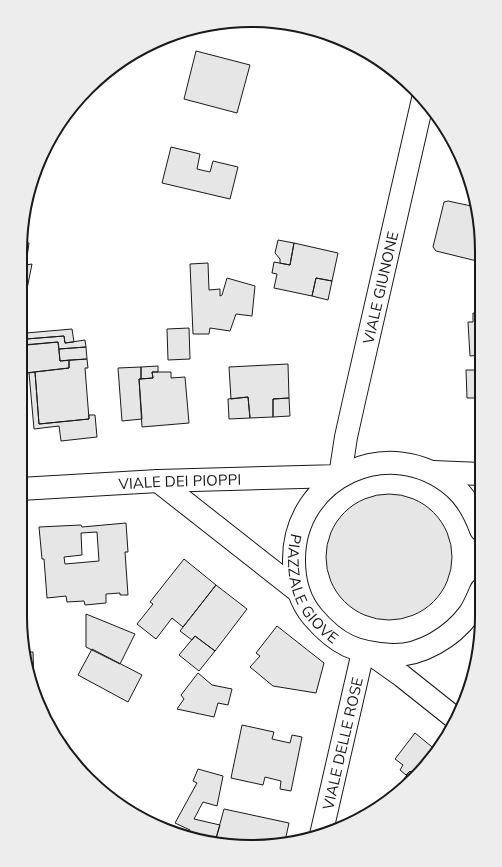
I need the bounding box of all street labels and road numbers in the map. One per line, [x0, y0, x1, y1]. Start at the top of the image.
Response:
street label: VIALE GIUNONE [358, 229, 402, 346]
street label: VIALE DEI PIOPPI [118, 469, 241, 493]
street label: PIAZZALE GIOVE [284, 532, 343, 647]
street label: VIALE DELLE ROSE [318, 675, 366, 812]

